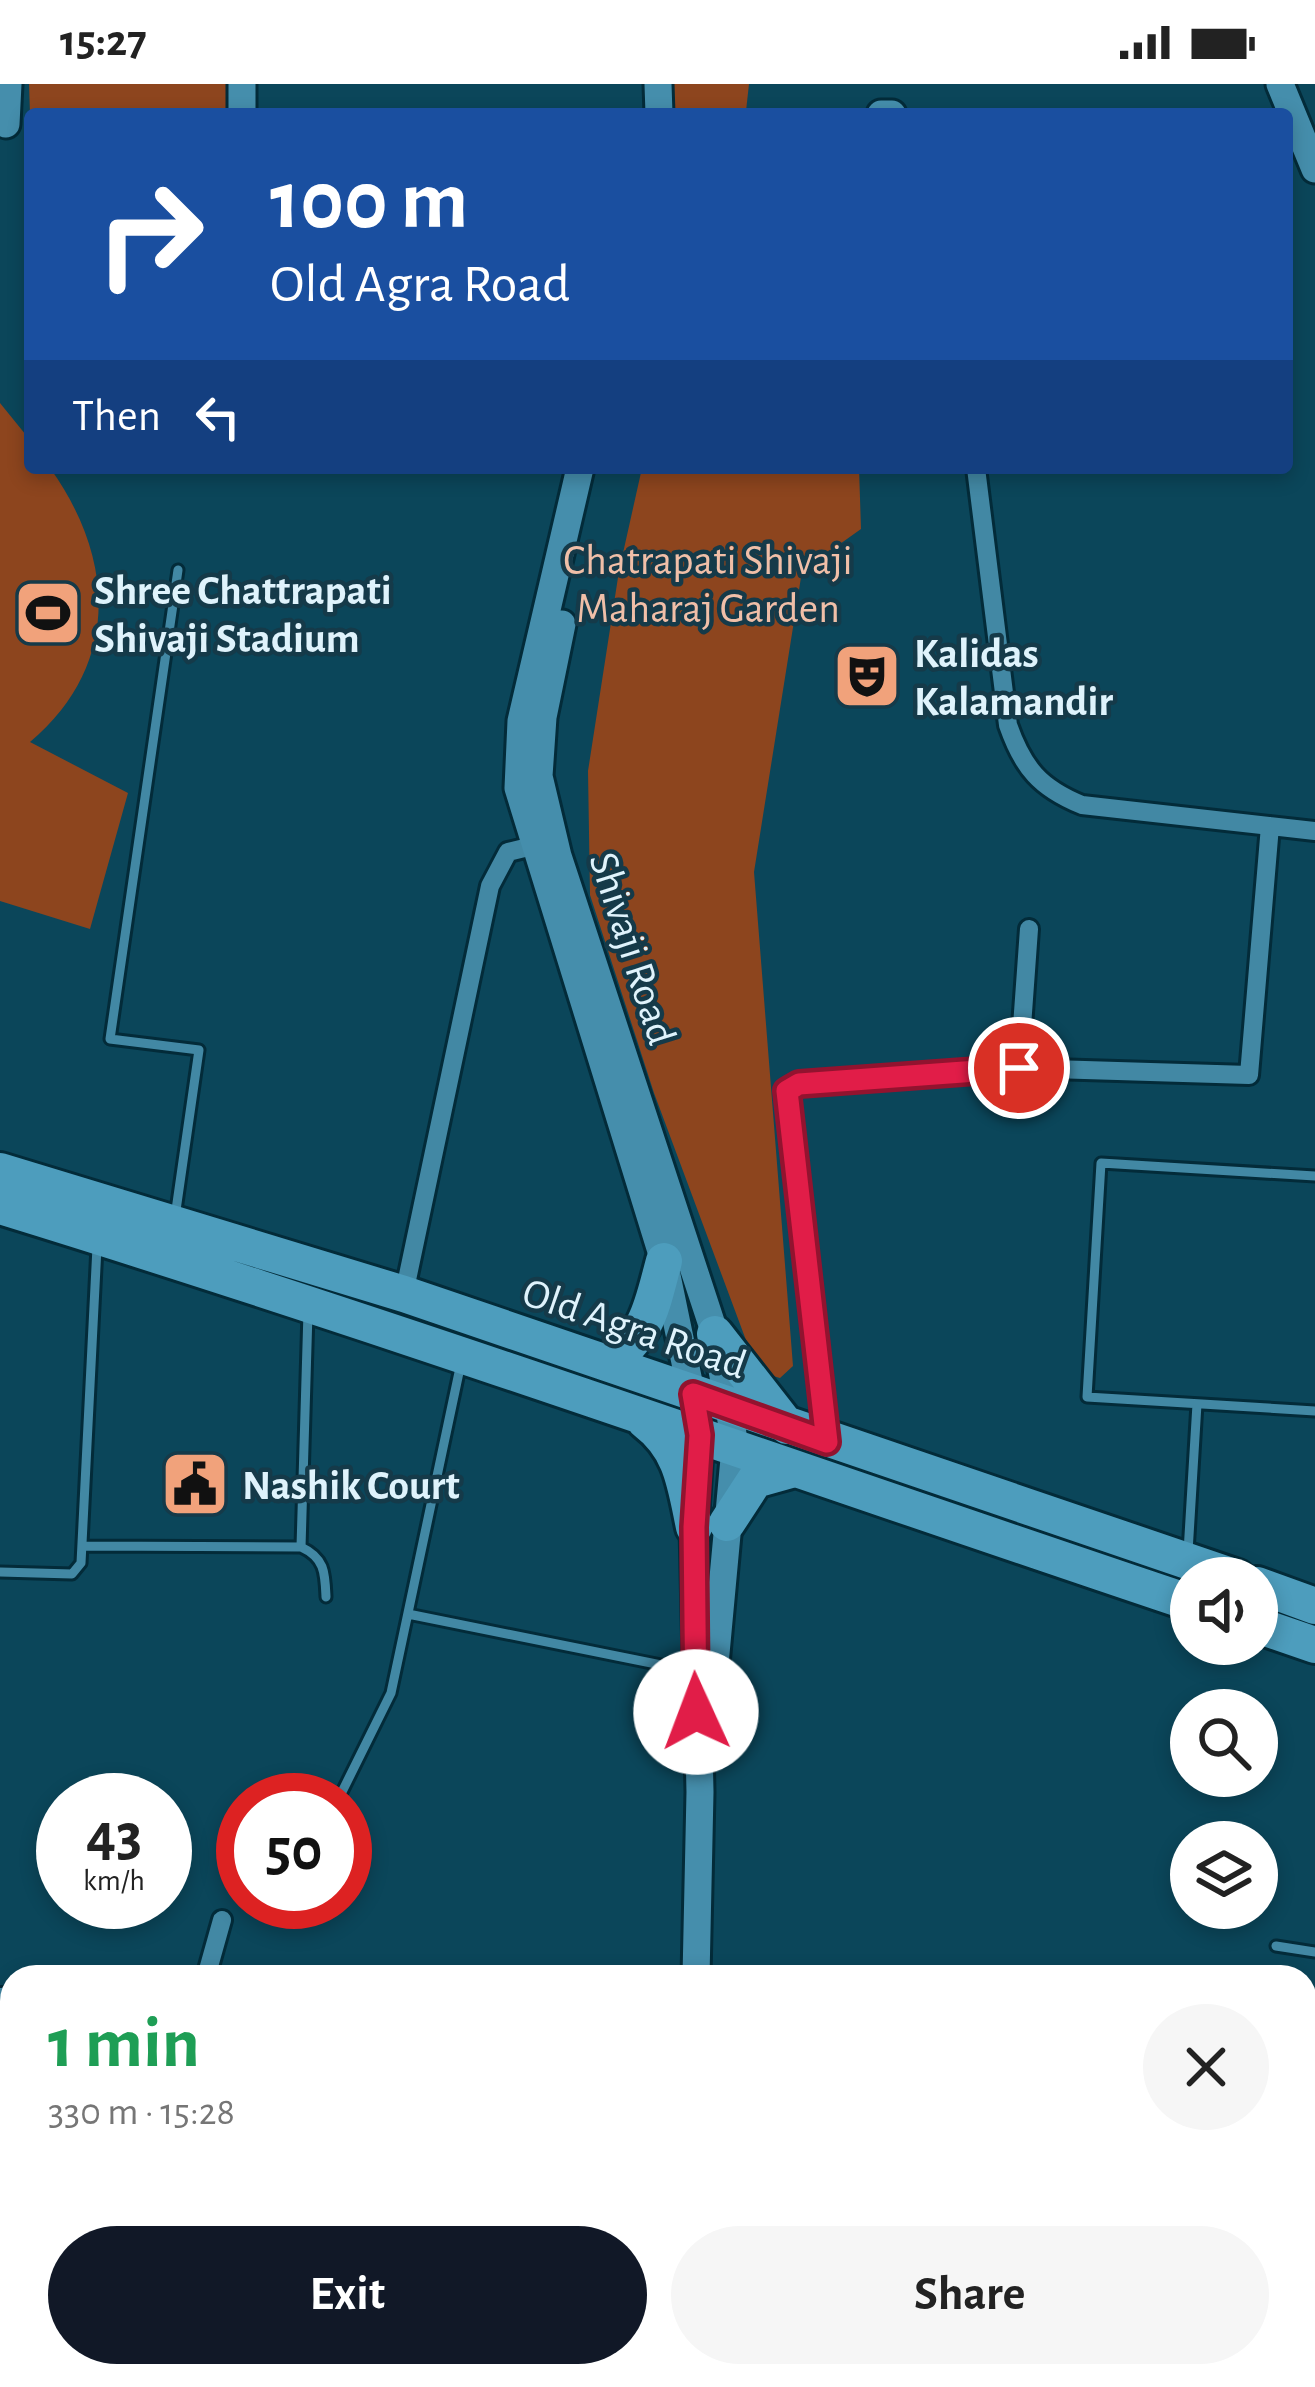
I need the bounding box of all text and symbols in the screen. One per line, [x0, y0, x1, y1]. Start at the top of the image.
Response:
text: 15:27 [60, 19, 147, 64]
icon: right [72, 156, 228, 312]
text: 100 m [270, 160, 468, 244]
text: Old Agra Road [270, 258, 570, 312]
icon: left [185, 384, 251, 450]
text: Then [72, 394, 161, 439]
park label: Chatrapati Shivaji Maharaj Garden [563, 540, 853, 630]
place label: Shree Chattrapati Shivaji Stadium [94, 570, 392, 660]
sports icon: Shree Chattrapati Shivaji Stadium [13, 578, 83, 648]
place label: Kalidas Kalamandir [914, 633, 1113, 723]
theatre icon: Kalidas Kalamandir [832, 641, 902, 711]
street label: Shivaji Road [581, 847, 683, 1050]
pin [968, 1017, 1070, 1119]
icon: arrive [986, 1035, 1052, 1101]
street label: Old Agra Road [517, 1271, 752, 1387]
public building icon: Nashik Court [160, 1449, 230, 1519]
place label: Nashik Court [242, 1465, 460, 1507]
map controls [1170, 1557, 1278, 1929]
button: sound [1170, 1557, 1278, 1665]
position arrow [633, 1649, 759, 1775]
button: search [1170, 1689, 1278, 1797]
speed limit sign: 50 [216, 1773, 372, 1929]
text: 43 [86, 1806, 142, 1866]
button: layers [1170, 1821, 1278, 1929]
text: km/h [83, 1866, 145, 1896]
button: close [1143, 2004, 1269, 2130]
text: 1 min [48, 2008, 200, 2080]
text: 330 m · 15:28 [48, 2093, 235, 2132]
button: Exit [48, 2226, 647, 2364]
button: Share [671, 2226, 1269, 2364]

